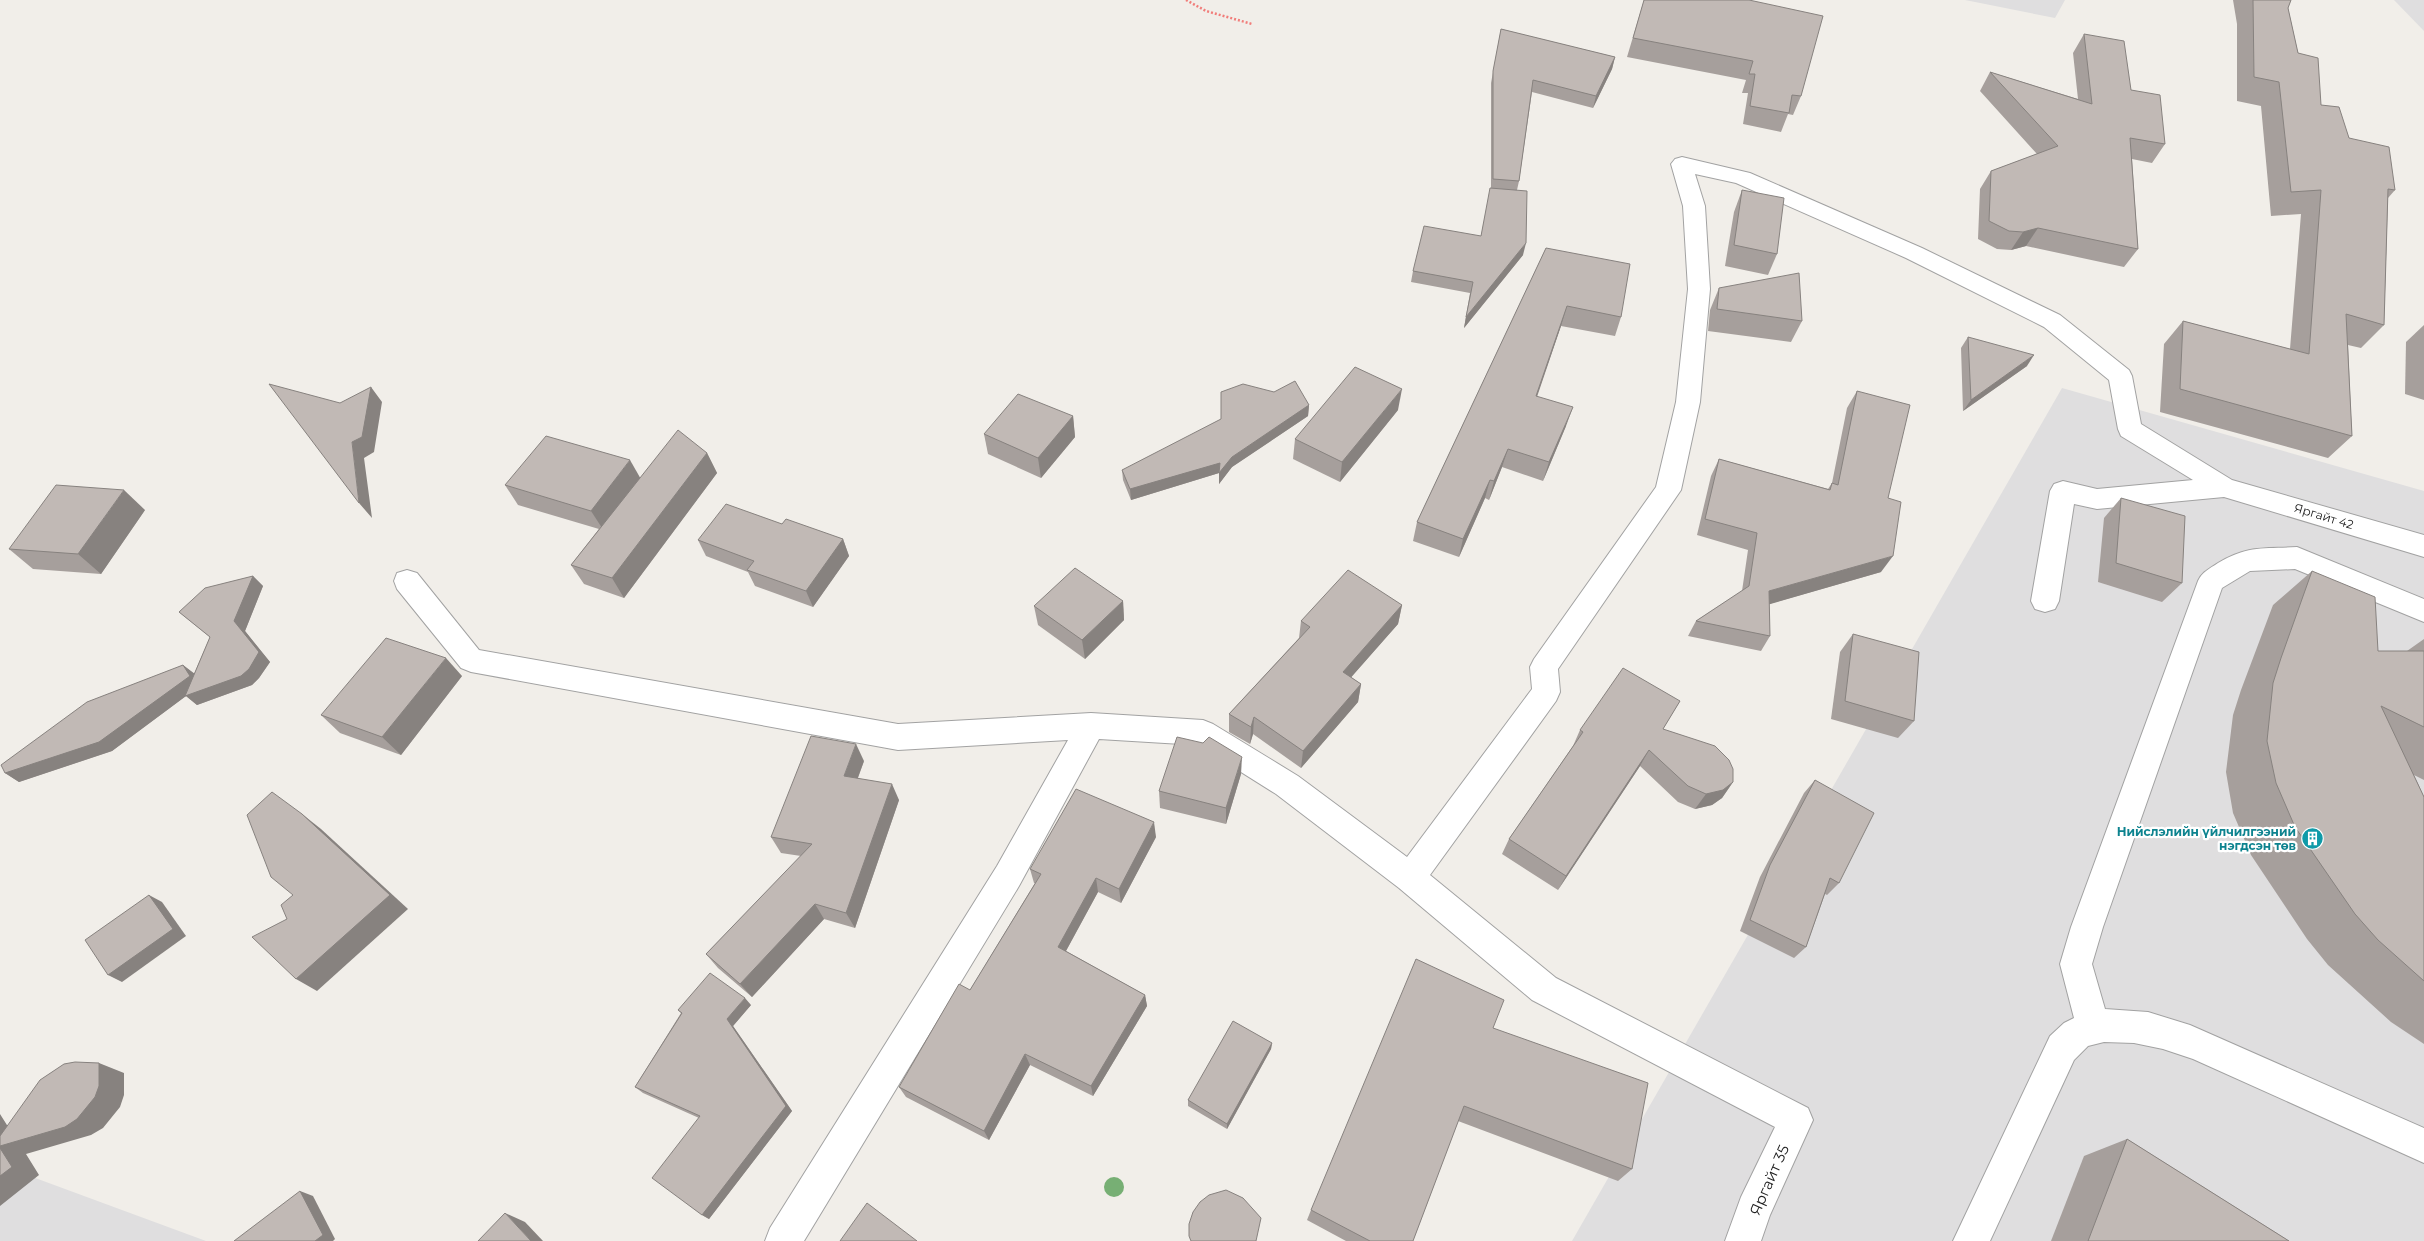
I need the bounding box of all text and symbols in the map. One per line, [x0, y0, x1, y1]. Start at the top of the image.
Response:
street label: Яргайт 42 [2292, 500, 2356, 532]
place label: Нийслэлийн үйлчилгээний нэгдсэн төв [2117, 824, 2296, 853]
building icon: Нийслэлийн үйлчилгээний нэгдсэн төв [2300, 826, 2324, 850]
street label: Яргайт 35 [1745, 1142, 1793, 1218]

